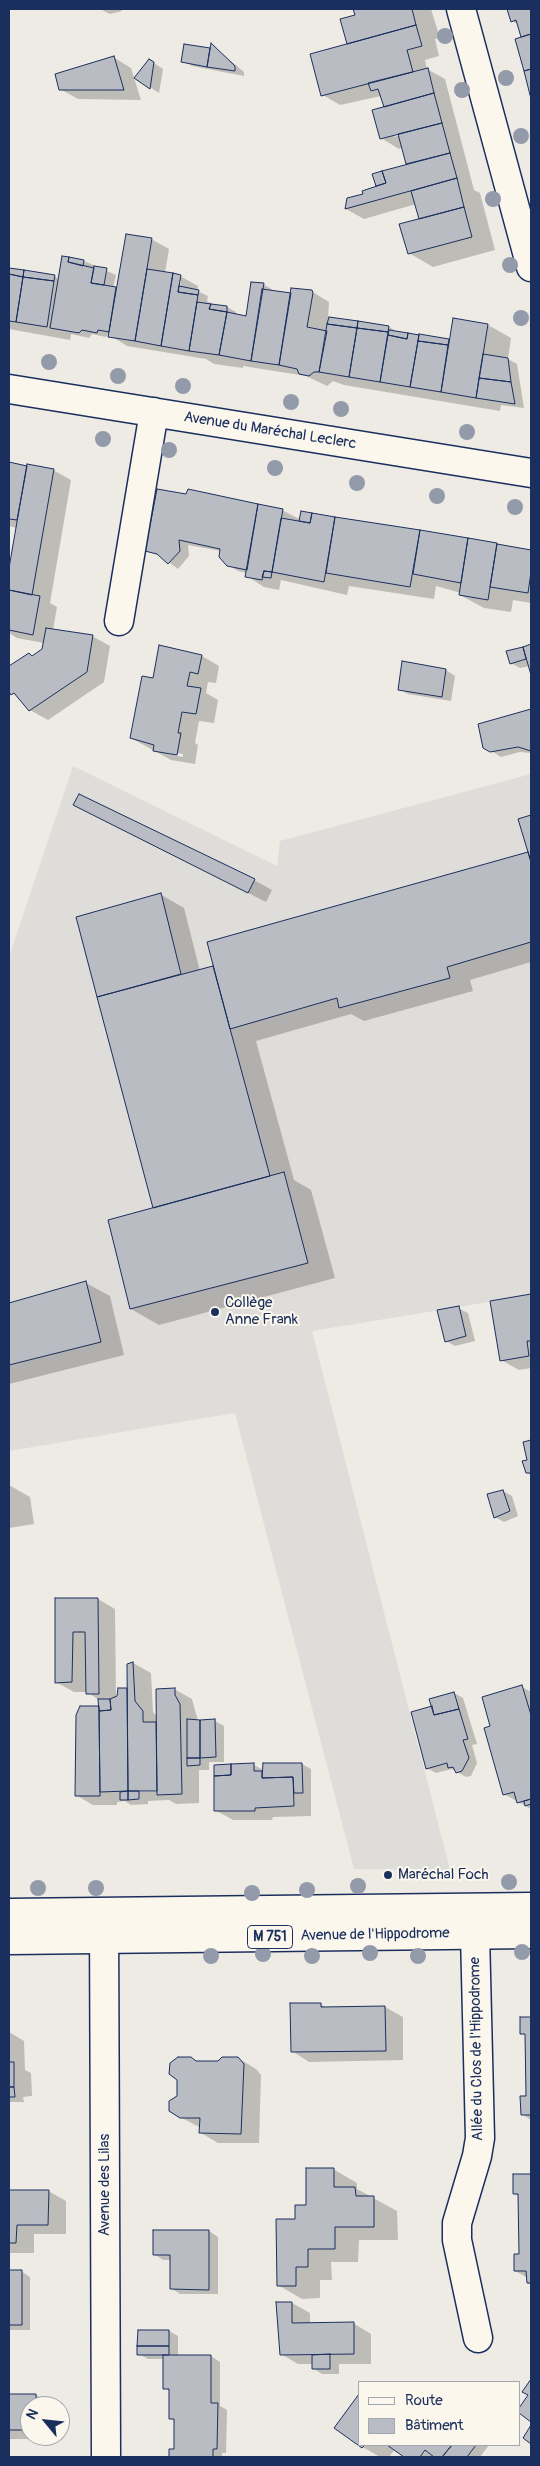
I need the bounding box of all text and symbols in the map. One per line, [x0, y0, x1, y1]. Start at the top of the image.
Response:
street label: Avenue du Maréchal Leclerc [182, 408, 358, 454]
place label: Collège Anne Frank [225, 1294, 298, 1329]
marker: Collège Anne Frank [209, 1306, 221, 1318]
place label: Maréchal Foch [398, 1866, 489, 1884]
marker: Maréchal Foch [382, 1869, 394, 1881]
road number: M 751 [248, 1925, 292, 1948]
street label: Avenue de l'Hippodrome [300, 1925, 450, 1945]
street label: Allée du Clos de l'Hippodrome [466, 1957, 488, 2141]
street label: Avenue des Lilas [96, 2134, 114, 2236]
legend [358, 2381, 520, 2446]
text: Route [405, 2391, 443, 2410]
north arrow [20, 2396, 70, 2446]
text: N [22, 2406, 42, 2422]
text: Bâtiment [405, 2416, 464, 2435]

